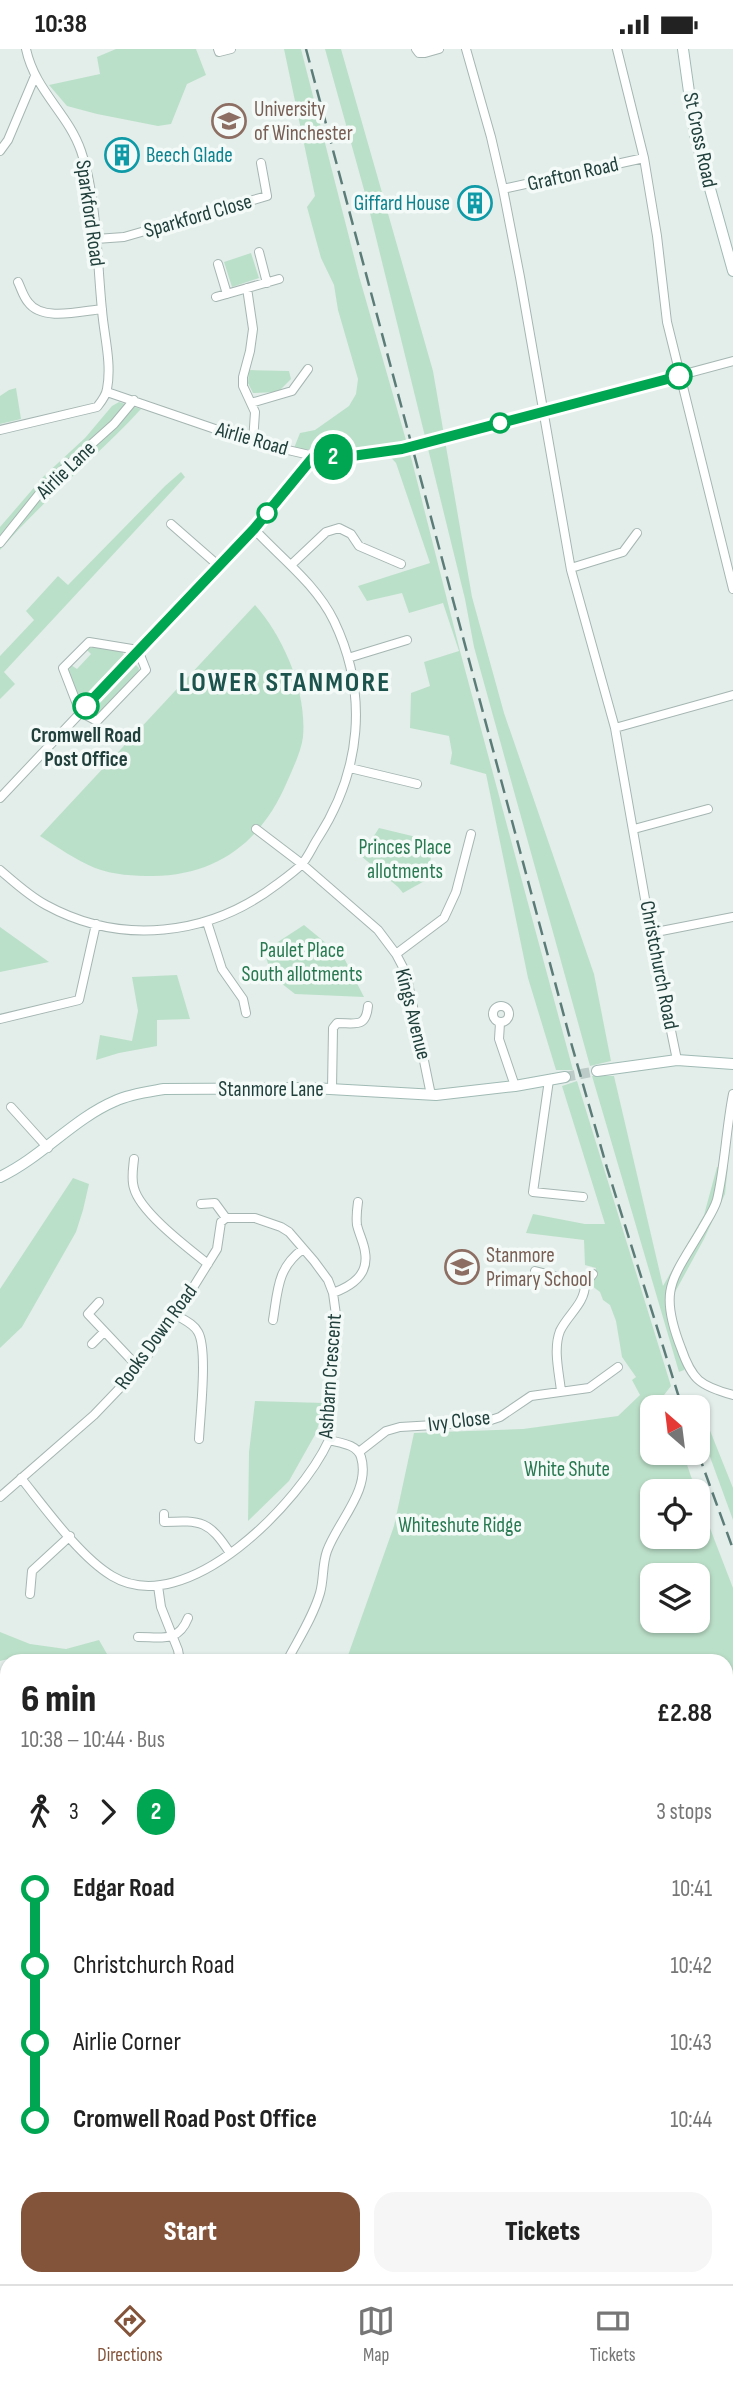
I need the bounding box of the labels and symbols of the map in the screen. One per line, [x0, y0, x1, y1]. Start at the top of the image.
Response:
street label: St Cross Road [678, 90, 722, 190]
place label: University of Winchester [254, 97, 353, 146]
school or university icon: University of Winchester [210, 102, 248, 140]
building icon: Beech Glade [103, 136, 141, 174]
place label: Beech Glade [146, 143, 233, 168]
street label: Grafton Road [525, 151, 621, 197]
street label: Sparkford Road [70, 158, 110, 268]
building icon: Giffard House [456, 184, 494, 222]
street label: Sparkford Close [141, 189, 255, 243]
place label: Giffard House [354, 191, 450, 216]
unlabelled marker [666, 363, 692, 389]
unlabelled marker [490, 413, 510, 433]
street label: Airlie Road [212, 417, 291, 461]
line badge: 2 [310, 434, 356, 480]
street label: Airlie Lane [31, 436, 101, 505]
unlabelled marker [257, 503, 277, 523]
district label: LOWER STANMORE [179, 666, 391, 699]
marker: Cromwell Road Post Office [73, 693, 99, 719]
place label: Cromwell Road Post Office [31, 723, 141, 772]
park label: Princes Place allotments [358, 835, 452, 884]
street label: Christchurch Road [634, 899, 684, 1031]
park label: Paulet Place South allotments [241, 938, 363, 987]
street label: Kings Avenue [390, 966, 436, 1062]
street label: Stanmore Lane [218, 1077, 324, 1102]
place label: Stanmore Primary School [486, 1243, 592, 1292]
school or university icon: Stanmore Primary School [443, 1248, 481, 1286]
street label: Rooks Down Road [110, 1280, 202, 1394]
street label: Ashbarn Crescent [313, 1313, 347, 1440]
north arrow [640, 1395, 710, 1465]
street label: Ivy Close [426, 1405, 492, 1437]
park label: White Shute [524, 1457, 610, 1482]
park label: Whiteshute Ridge [398, 1513, 522, 1538]

